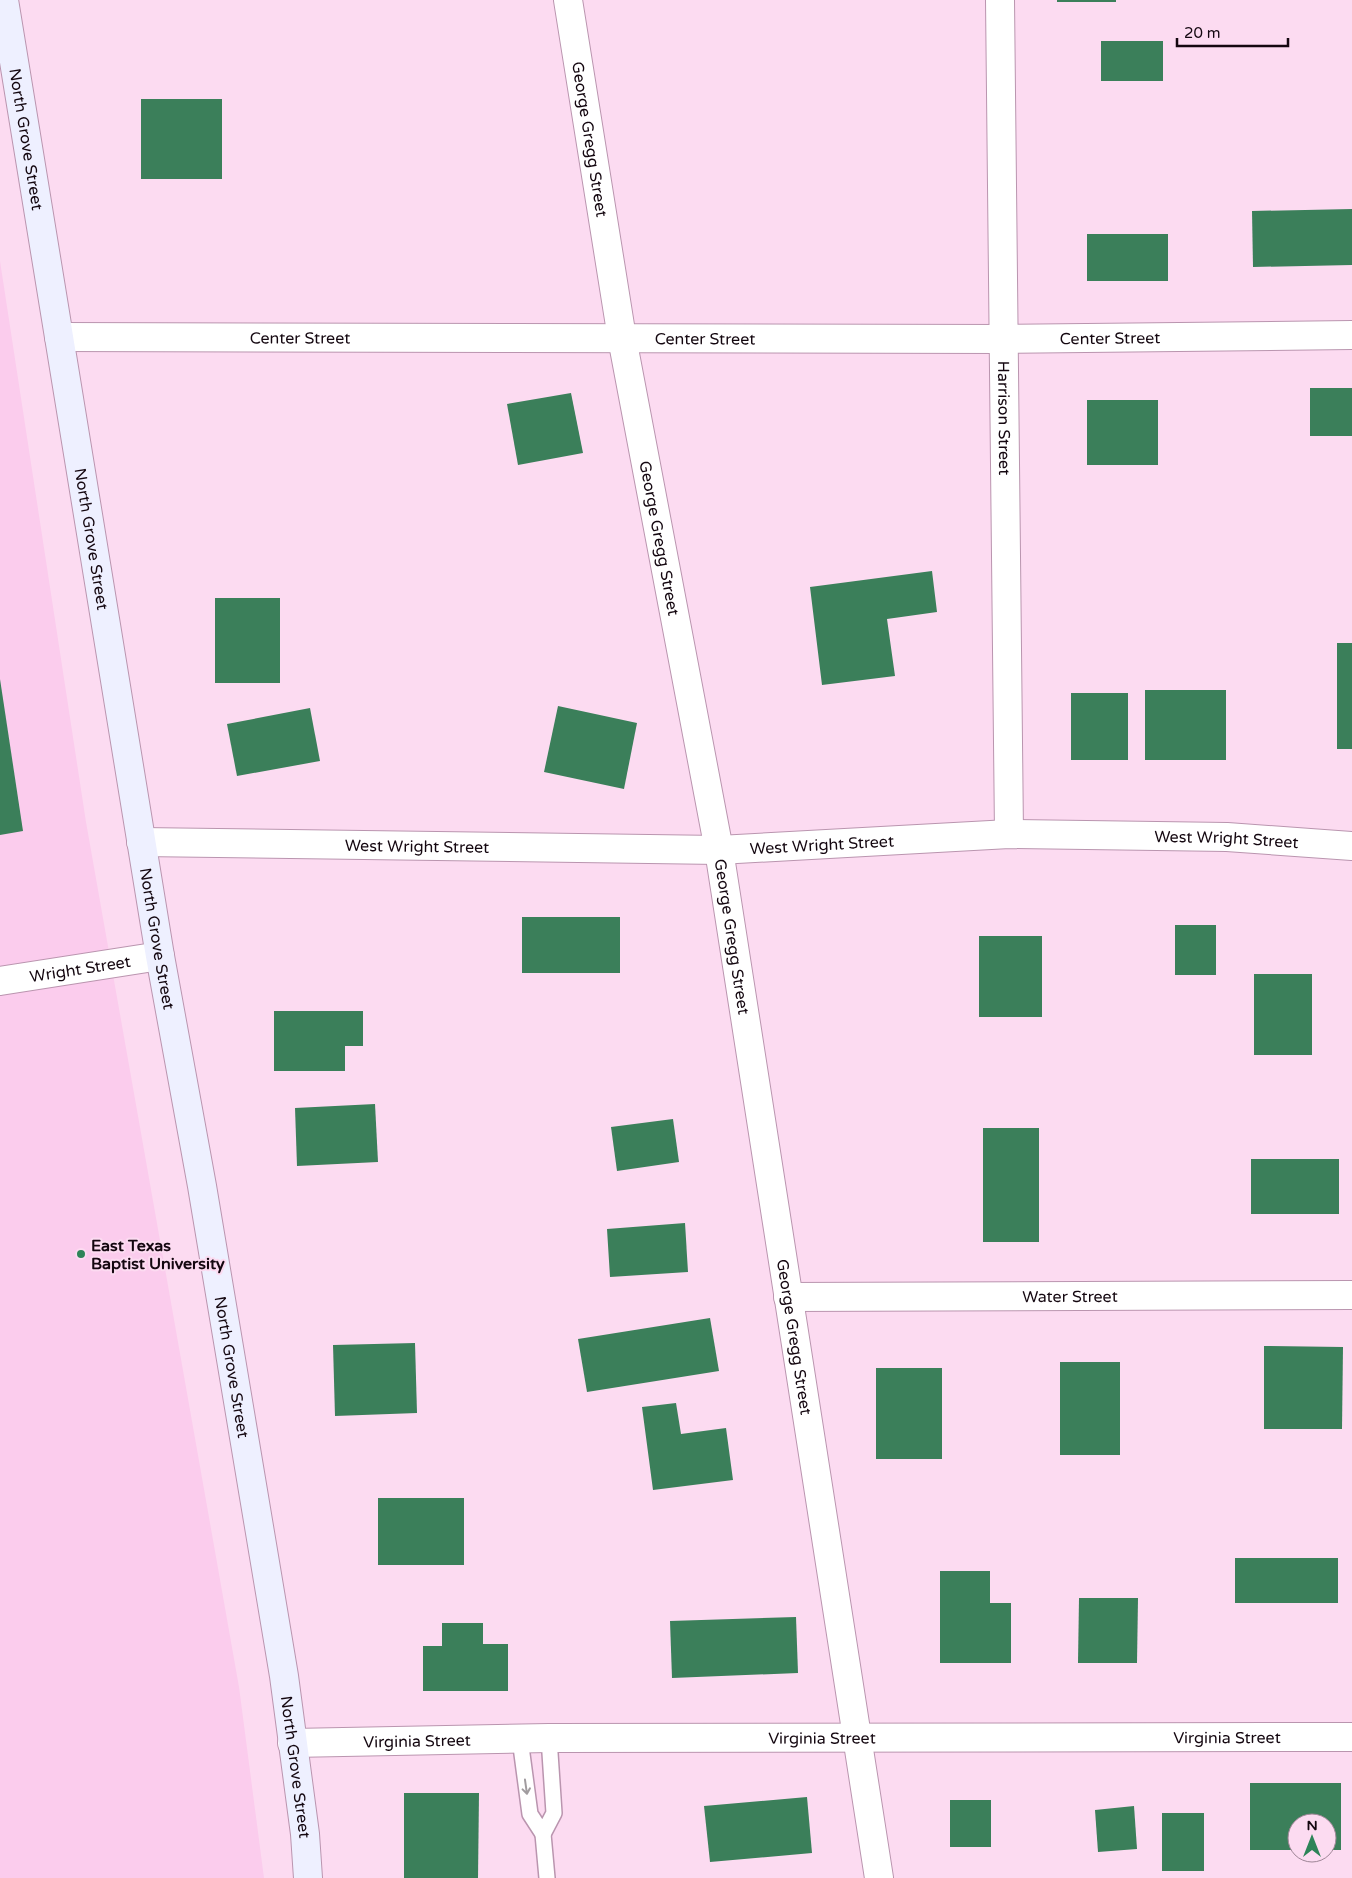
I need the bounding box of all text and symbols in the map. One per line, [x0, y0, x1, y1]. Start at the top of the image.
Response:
scale bar [1177, 15, 1288, 47]
text: 20 m [1184, 24, 1221, 42]
street label: George Gregg Street [567, 60, 612, 219]
street label: North Grove Street [4, 67, 47, 212]
street label: Center Street [250, 328, 350, 349]
street label: Center Street [1060, 328, 1160, 349]
street label: Center Street [655, 329, 755, 349]
street label: Harrison Street [993, 361, 1014, 475]
street label: George Gregg Street [634, 459, 683, 618]
street label: North Grove Street [70, 467, 112, 611]
street label: West Wright Street [1154, 827, 1299, 853]
street label: West Wright Street [749, 831, 895, 859]
street label: West Wright Street [345, 836, 489, 858]
street label: George Gregg Street [710, 857, 753, 1016]
street label: North Grove Street [135, 866, 179, 1011]
street label: Wright Street [28, 952, 132, 987]
place label: East Texas Baptist University [91, 1236, 225, 1274]
marker: East Texas Baptist University [75, 1248, 87, 1260]
street label: George Gregg Street [772, 1258, 816, 1416]
street label: Water Street [1022, 1287, 1118, 1307]
street label: North Grove Street [210, 1295, 253, 1440]
street label: North Grove Street [276, 1695, 314, 1839]
street label: Virginia Street [1173, 1728, 1281, 1748]
street label: Virginia Street [768, 1729, 876, 1749]
street label: Virginia Street [363, 1731, 471, 1753]
one-way arrow [522, 1779, 532, 1795]
north arrow [1287, 1813, 1337, 1863]
text: N [1306, 1817, 1318, 1834]

